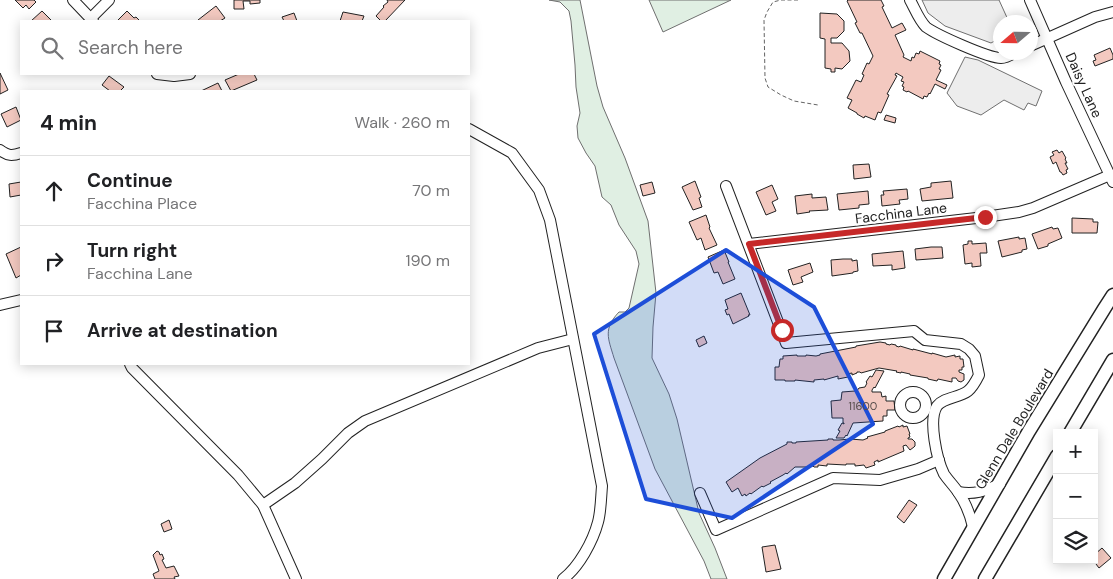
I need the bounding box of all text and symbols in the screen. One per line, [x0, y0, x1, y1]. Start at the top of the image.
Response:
north arrow [993, 15, 1038, 60]
search box [20, 20, 470, 75]
icon: search [38, 34, 66, 62]
text: Search here [78, 35, 183, 60]
street label: Daisy Lane [1062, 49, 1106, 121]
text: 4 min [40, 109, 97, 137]
text: Walk · 260 m [355, 112, 450, 133]
text: Continue [87, 168, 173, 193]
icon: ahead [40, 177, 68, 205]
text: 70 m [412, 180, 450, 201]
text: Facchina Place [87, 193, 197, 214]
street label: Facchina Lane [854, 198, 948, 228]
route end [974, 206, 997, 229]
text: Turn right [87, 238, 177, 263]
icon: right [40, 247, 68, 275]
text: 190 m [406, 250, 450, 271]
text: Facchina Lane [87, 263, 193, 284]
icon: arrive [40, 317, 68, 345]
text: Arrive at destination [87, 318, 278, 343]
route start [771, 319, 794, 342]
street label: Glenn Dale Boulevard [971, 365, 1057, 493]
house number: 11600 [849, 399, 877, 413]
map controls [1053, 429, 1098, 564]
button: + [1053, 429, 1098, 474]
button: − [1053, 474, 1098, 519]
button: layers [1053, 519, 1098, 564]

